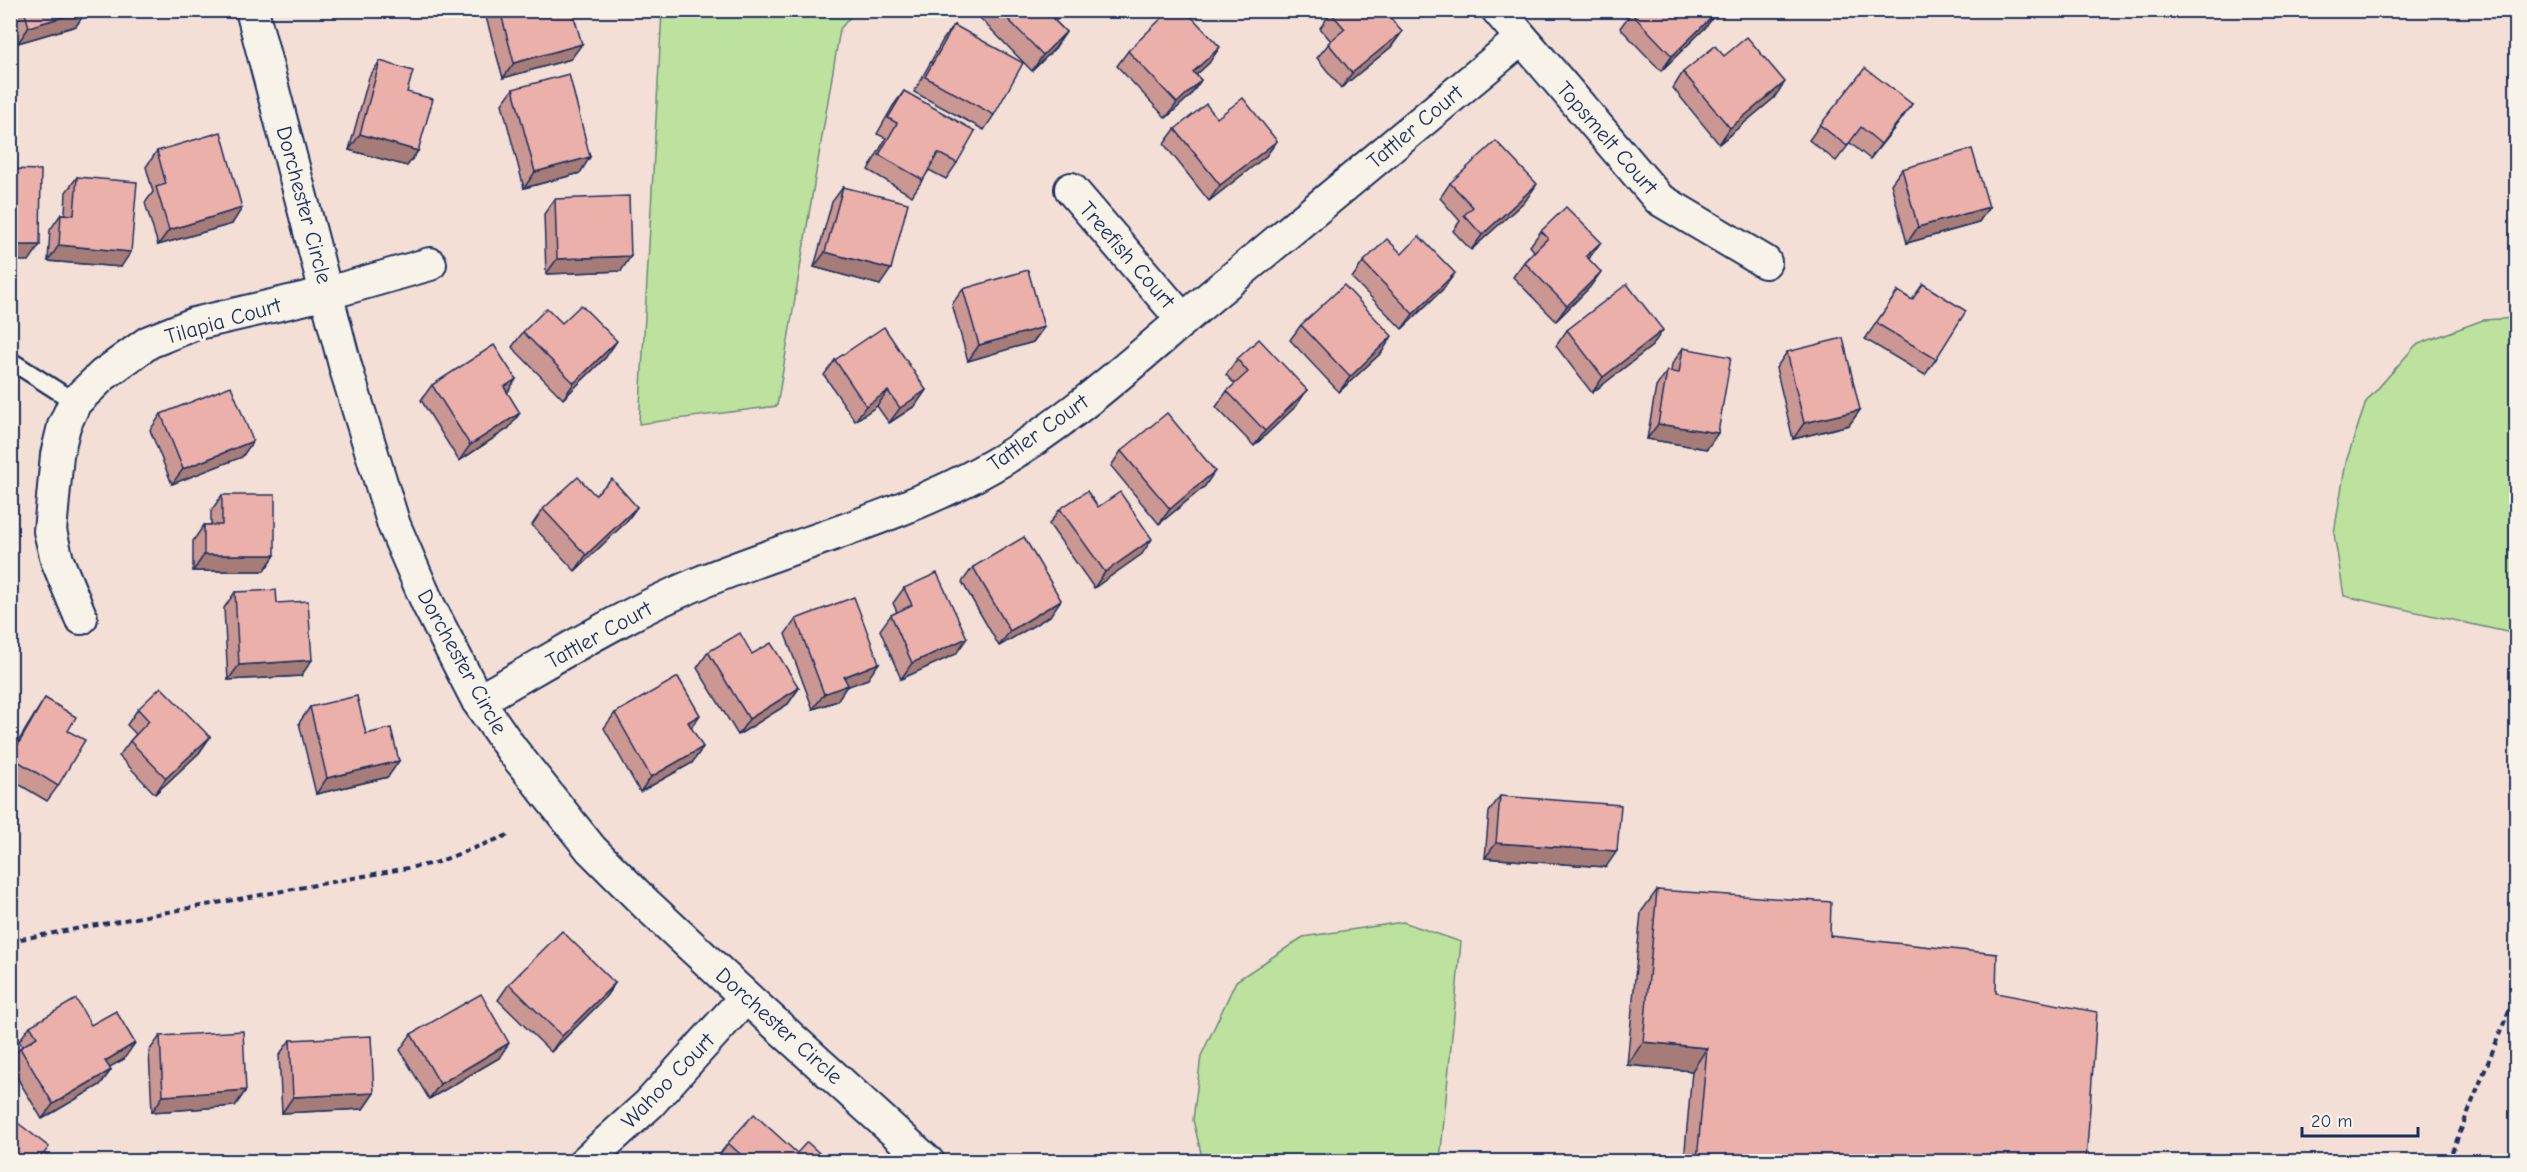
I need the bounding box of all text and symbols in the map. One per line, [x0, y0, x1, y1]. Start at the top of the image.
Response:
street label: Topsmelt Court [1551, 76, 1663, 200]
street label: Tattler Court [1362, 79, 1469, 174]
street label: Dorchester Circle [270, 123, 338, 287]
street label: Treefish Court [1074, 196, 1181, 314]
street label: Tilapia Court [162, 292, 285, 350]
street label: Tattler Court [983, 388, 1094, 477]
street label: Dorchester Circle [411, 585, 513, 739]
street label: Tattler Court [542, 595, 657, 675]
street label: Dorchester Circle [710, 962, 848, 1090]
street label: Wahoo Court [616, 1027, 720, 1134]
scale bar [2302, 1100, 2418, 1138]
text: 20 m [2311, 1111, 2352, 1132]

